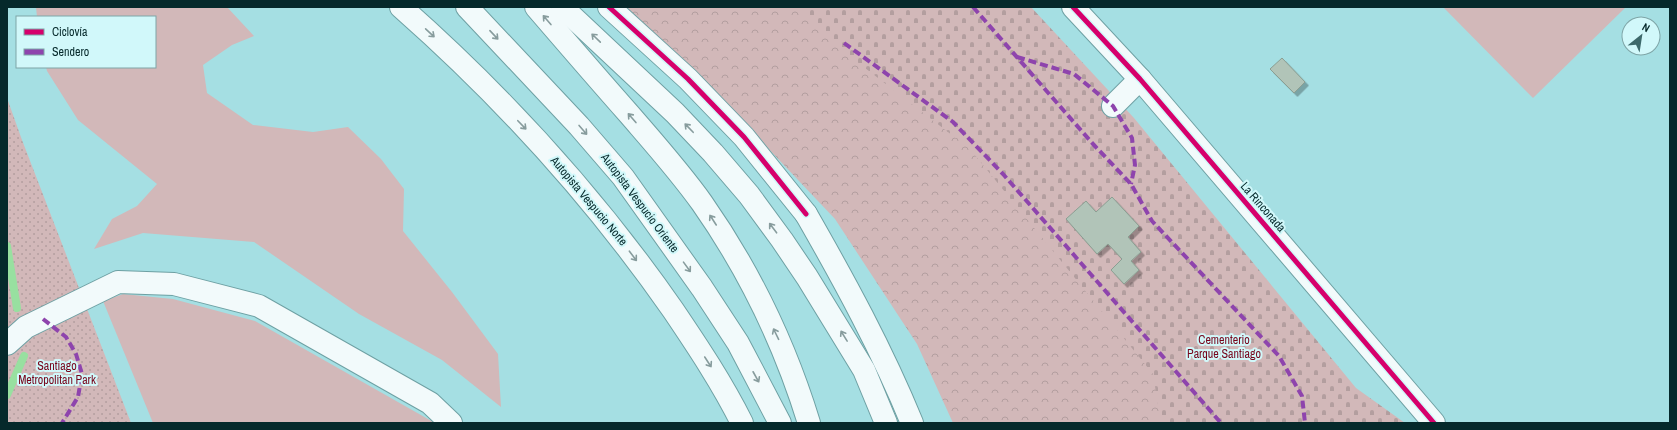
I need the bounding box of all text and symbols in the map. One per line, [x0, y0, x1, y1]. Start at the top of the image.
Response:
one-way arrow [543, 15, 552, 26]
legend [16, 16, 156, 68]
north arrow [1621, 16, 1661, 56]
text: N [1640, 20, 1652, 35]
text: Ciclovía [52, 24, 88, 40]
one-way arrow [425, 28, 435, 38]
one-way arrow [489, 30, 498, 40]
one-way arrow [591, 33, 601, 43]
text: Sendero [52, 44, 89, 60]
one-way arrow [628, 113, 637, 124]
one-way arrow [517, 119, 526, 129]
one-way arrow [684, 123, 694, 133]
one-way arrow [578, 125, 587, 136]
street label: Autopista Vespucio Oriente [597, 149, 683, 256]
street label: Autopista Vespucio Norte [546, 152, 631, 249]
street label: La Rinconada [1237, 179, 1289, 236]
one-way arrow [709, 215, 717, 226]
one-way arrow [769, 222, 777, 233]
one-way arrow [629, 250, 638, 261]
one-way arrow [683, 261, 691, 272]
one-way arrow [772, 328, 779, 340]
one-way arrow [840, 331, 848, 342]
park label: Cementerio Parque Santiago [1187, 332, 1261, 362]
one-way arrow [704, 356, 712, 367]
park label: Santiago Metropolitan Park [18, 358, 96, 388]
one-way arrow [753, 371, 761, 383]

